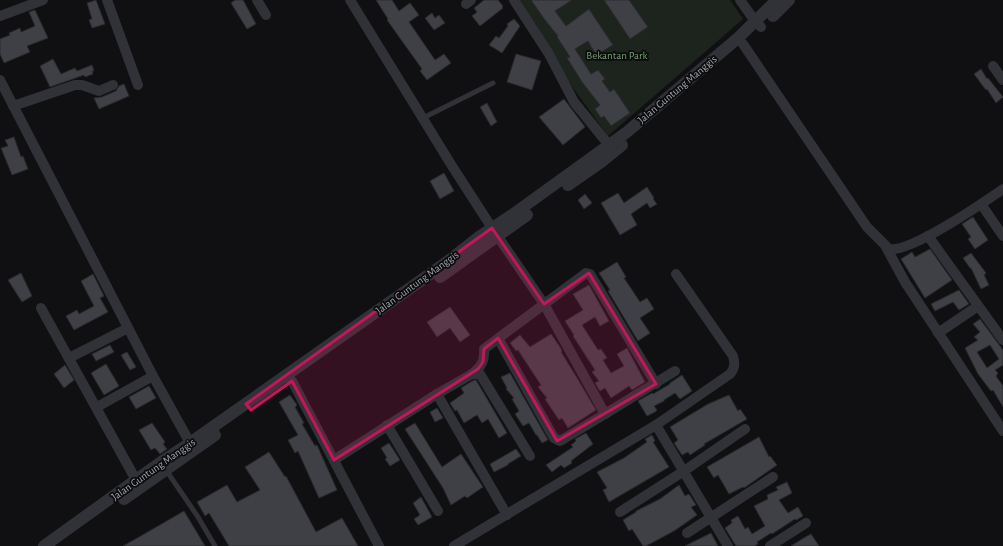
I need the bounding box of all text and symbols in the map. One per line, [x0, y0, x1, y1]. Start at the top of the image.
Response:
park label: Bekantan Park [586, 50, 648, 61]
street label: Jalan Guntung Manggis [636, 53, 719, 126]
street label: Jalan Guntung Manggis [374, 249, 461, 316]
street label: Jalan Guntung Manggis [109, 436, 197, 502]

